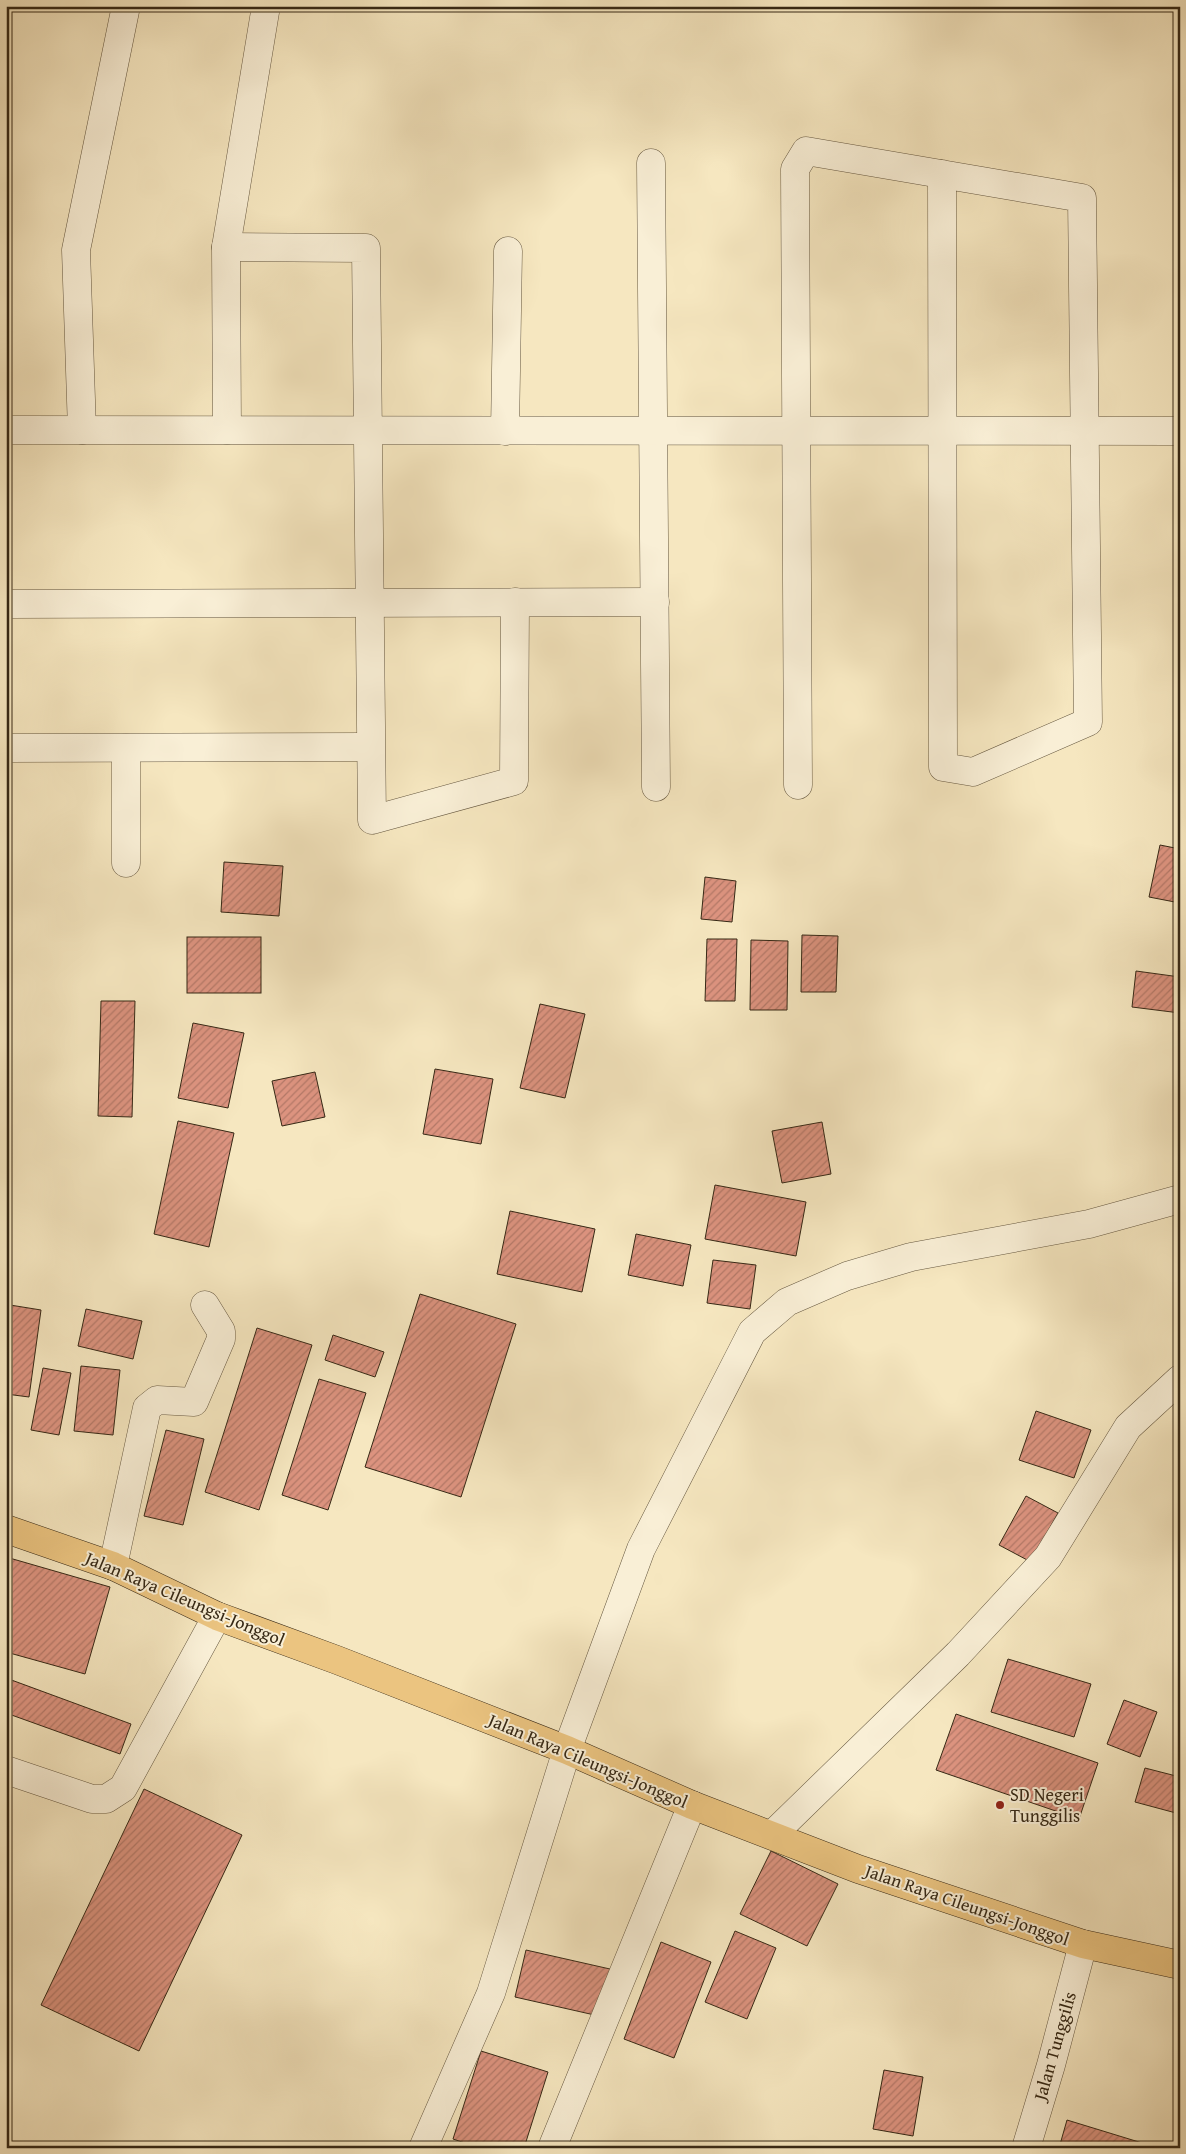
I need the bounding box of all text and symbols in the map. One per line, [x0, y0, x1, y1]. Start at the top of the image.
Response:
street label: Jalan Raya Cileungsi-Jonggol [79, 1543, 289, 1653]
street label: Jalan Raya Cileungsi-Jonggol [482, 1705, 692, 1815]
place label: SD Negeri Tunggilis [1010, 1781, 1084, 1829]
marker: SD Negeri Tunggilis [994, 1799, 1006, 1811]
street label: Jalan Raya Cileungsi-Jonggol [859, 1856, 1073, 1952]
street label: Jalan Tunggilis [1026, 1988, 1083, 2105]

